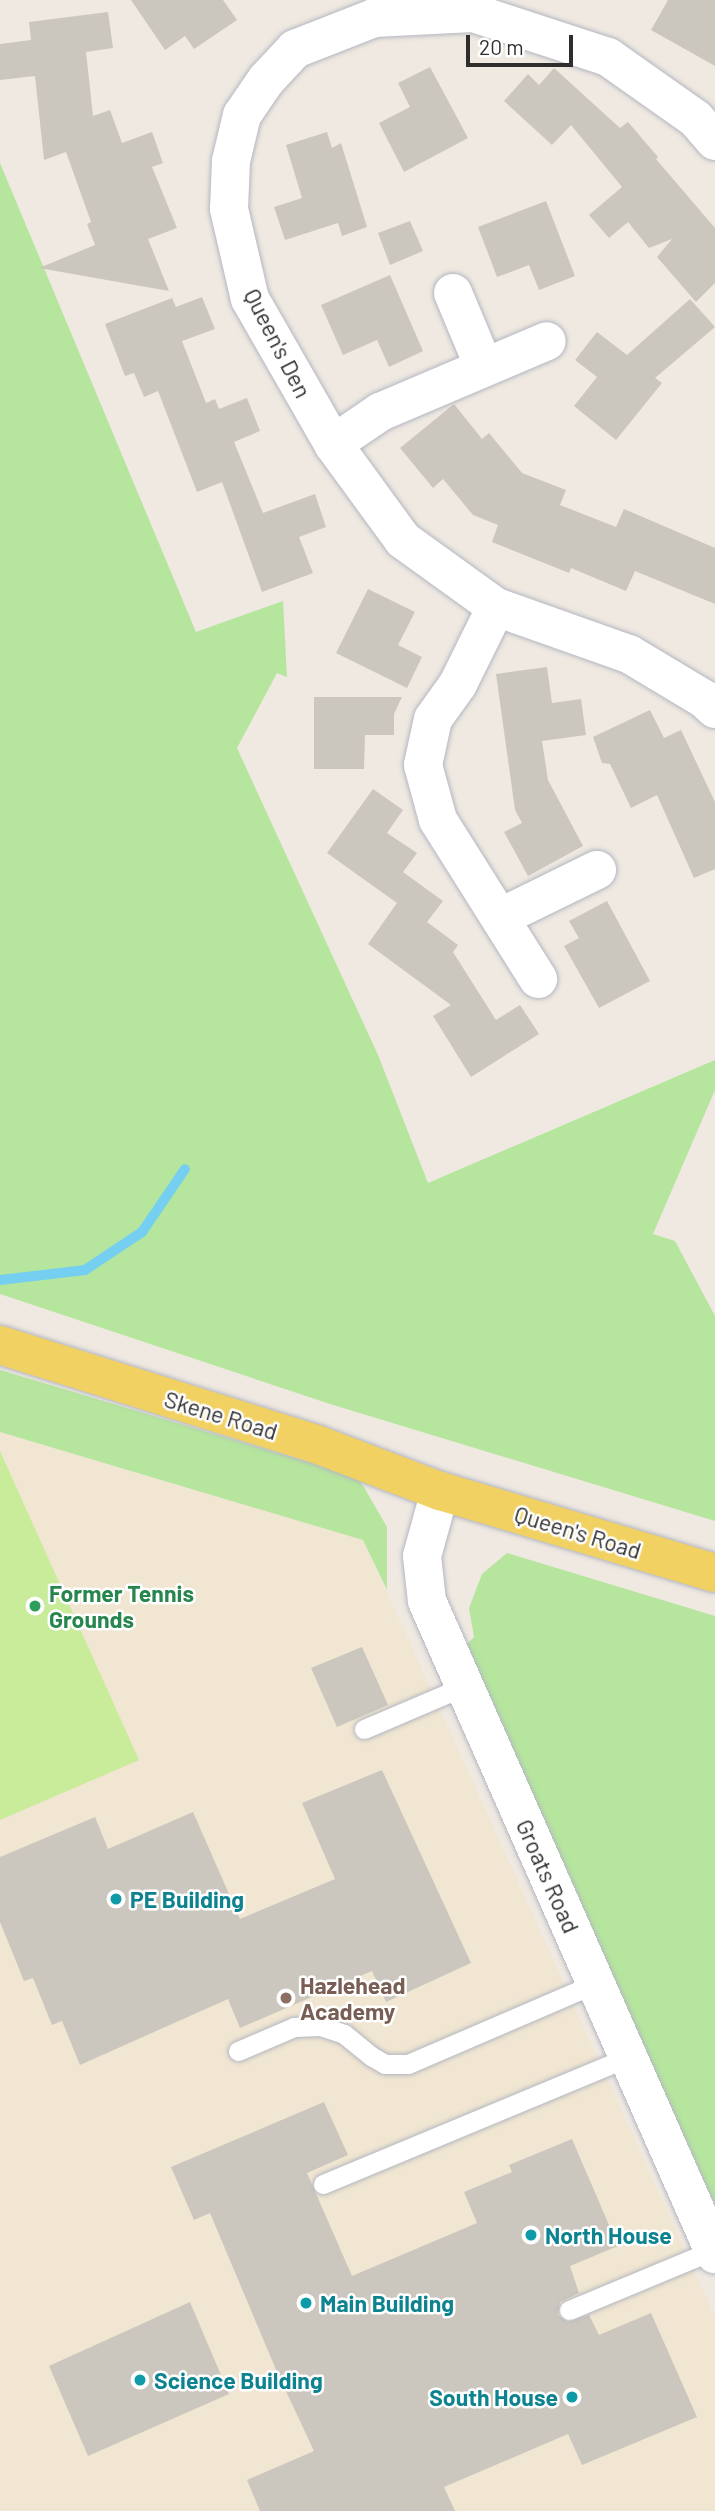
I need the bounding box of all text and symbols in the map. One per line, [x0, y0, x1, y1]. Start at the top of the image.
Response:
scale bar [470, 21, 577, 65]
text: 20 m [479, 34, 524, 59]
street label: Queen's Den [239, 284, 317, 402]
street label: Skene Road [161, 1385, 281, 1445]
street label: Queen's Road [511, 1500, 645, 1564]
place label: Former Tennis Grounds [49, 1579, 194, 1633]
marker: Former Tennis Grounds [27, 1598, 43, 1614]
street label: Groats Road [511, 1815, 585, 1937]
place label: PE Building [130, 1885, 244, 1913]
marker: PE Building [108, 1891, 124, 1907]
place label: Hazlehead Academy [300, 1971, 405, 2025]
marker: Hazlehead Academy [278, 1990, 294, 2006]
place label: North House [545, 2221, 672, 2249]
marker: North House [523, 2227, 539, 2243]
place label: Main Building [320, 2289, 454, 2317]
marker: Main Building [298, 2295, 314, 2311]
place label: Science Building [154, 2366, 323, 2394]
marker: Science Building [132, 2372, 148, 2388]
place label: South House [429, 2383, 558, 2411]
marker: South House [564, 2389, 580, 2405]

